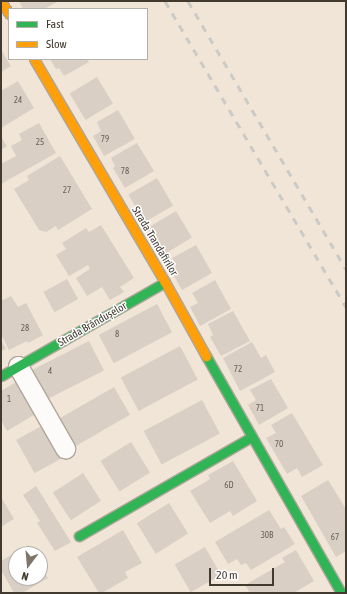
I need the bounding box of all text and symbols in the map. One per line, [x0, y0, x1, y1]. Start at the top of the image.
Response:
legend [8, 8, 148, 60]
text: Fast [46, 17, 64, 31]
text: Slow [46, 37, 67, 51]
house number: 24 [14, 95, 22, 105]
house number: 79 [101, 134, 109, 144]
house number: 25 [36, 137, 44, 147]
house number: 78 [121, 166, 129, 176]
house number: 27 [63, 185, 71, 195]
street label: Strada Trandafirilor [129, 204, 181, 278]
street label: Strada Brândușelor [55, 299, 129, 349]
house number: 28 [21, 323, 29, 333]
house number: 8 [115, 329, 119, 339]
house number: 72 [234, 364, 242, 374]
house number: 4 [48, 366, 52, 376]
house number: 1 [7, 394, 11, 404]
house number: 71 [256, 403, 264, 413]
house number: 70 [275, 439, 283, 449]
house number: 6D [224, 480, 234, 490]
house number: 30B [261, 530, 273, 540]
house number: 67 [331, 532, 339, 542]
north arrow [8, 546, 48, 586]
scale bar [211, 560, 276, 586]
text: 20 m [216, 568, 238, 582]
text: N [20, 570, 30, 583]

